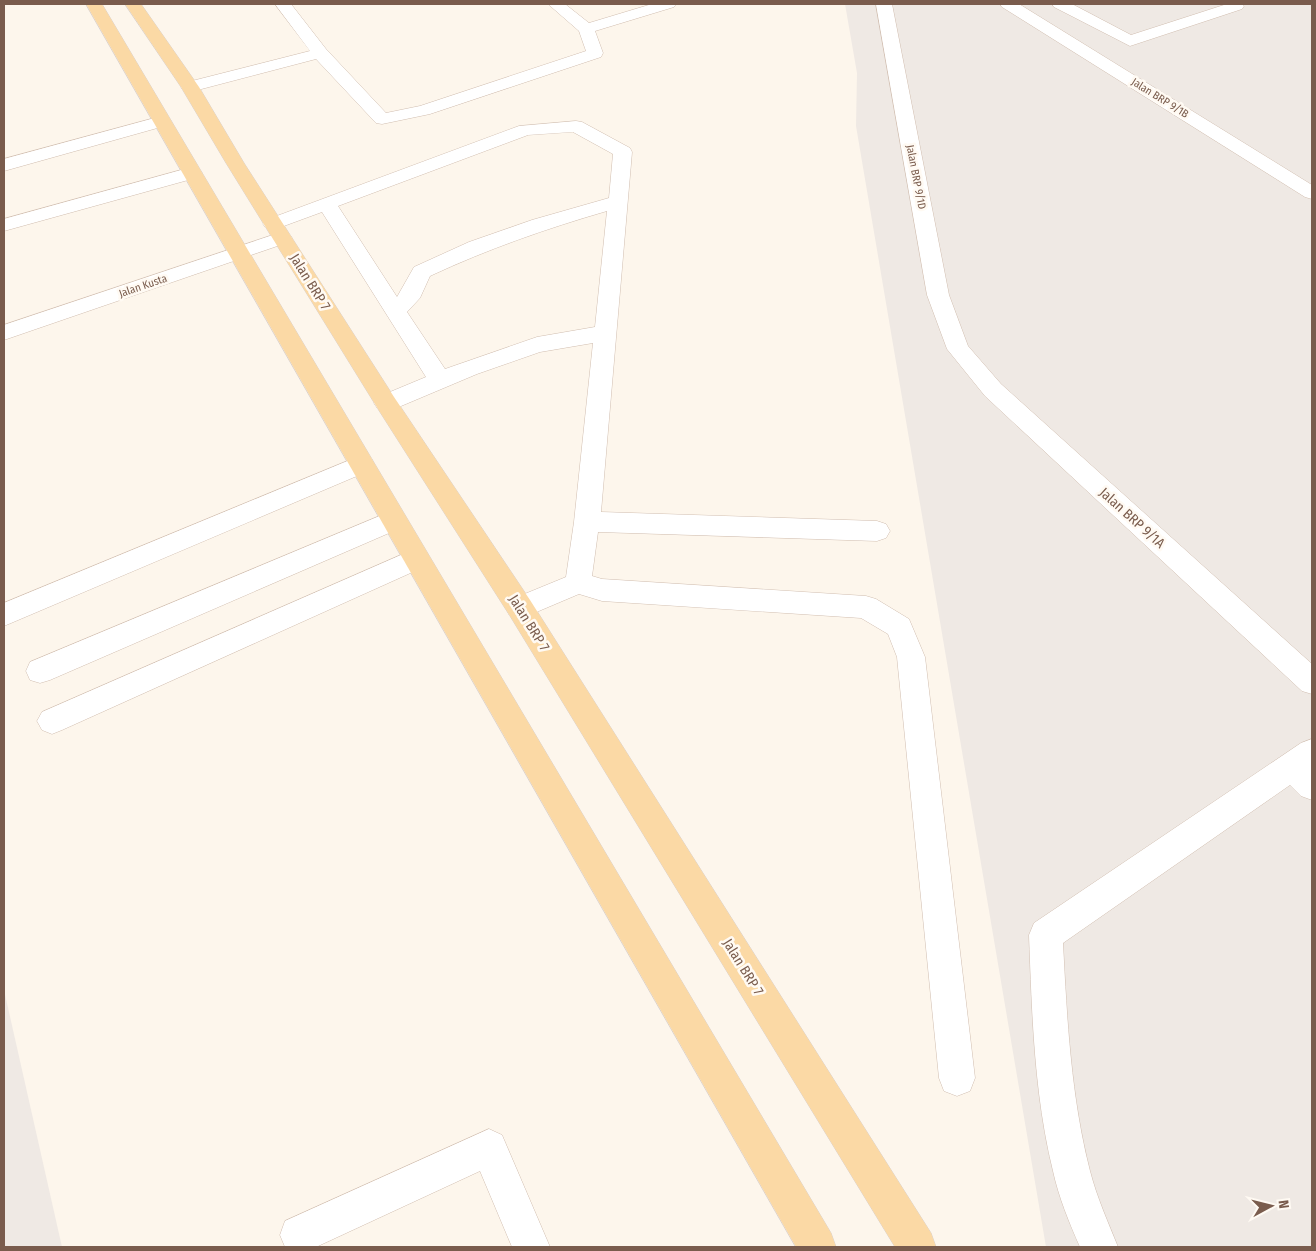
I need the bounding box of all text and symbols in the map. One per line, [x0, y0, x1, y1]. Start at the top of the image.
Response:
street label: Jalan BRP 9/1B [1129, 75, 1191, 121]
street label: Jalan BRP 9/1D [903, 144, 929, 210]
street label: Jalan BRP 7 [286, 251, 334, 314]
street label: Jalan Kusta [117, 272, 169, 300]
street label: Jalan BRP 9/1A [1096, 484, 1169, 552]
street label: Jalan BRP 7 [505, 592, 553, 655]
street label: Jalan BRP 7 [719, 936, 767, 999]
north arrow [1246, 1181, 1296, 1231]
text: N [1274, 1199, 1292, 1210]

